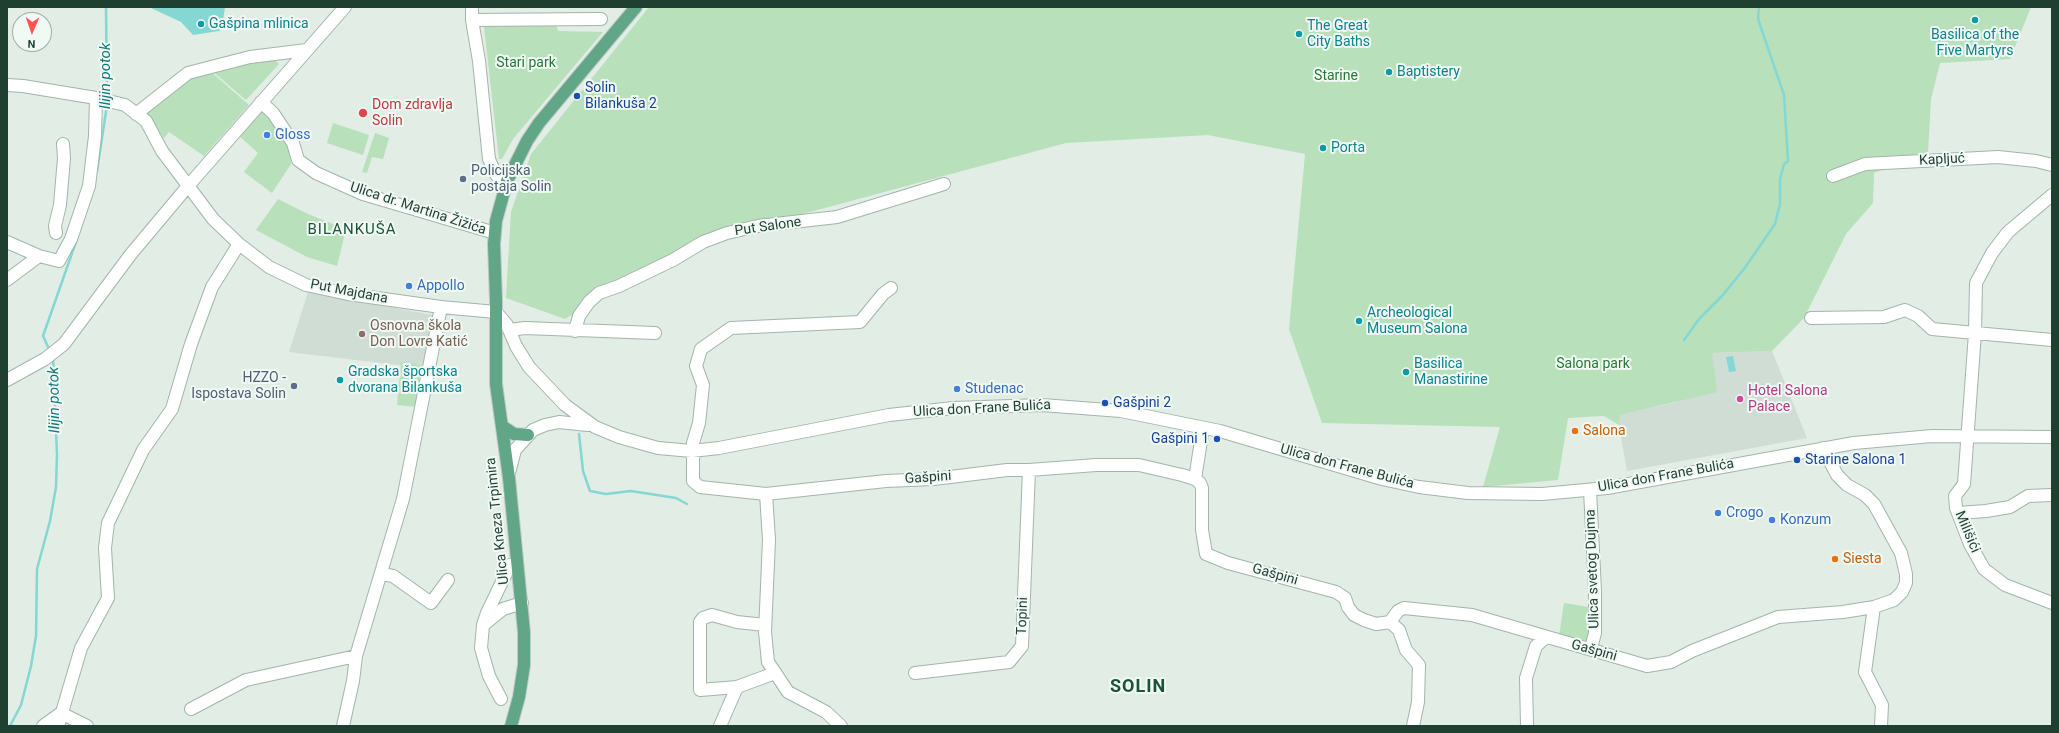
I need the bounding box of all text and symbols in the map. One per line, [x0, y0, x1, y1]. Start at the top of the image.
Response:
north arrow [12, 12, 52, 52]
marker: Basilica of the Five Martyrs [1970, 15, 1980, 25]
place label: Gašpina mlinica [209, 16, 309, 32]
place label: The Great City Baths [1307, 18, 1370, 50]
marker: Gašpina mlinica [196, 19, 206, 29]
place label: Basilica of the Five Martyrs [1931, 27, 2019, 60]
marker: The Great City Baths [1294, 29, 1304, 39]
text: N [27, 37, 36, 50]
water label: Ilijin potok [97, 43, 115, 109]
park label: Stari park [496, 55, 556, 71]
place label: Baptistery [1397, 64, 1460, 80]
marker: Baptistery [1384, 67, 1394, 77]
park label: Starine [1314, 68, 1358, 84]
place label: Solin Bilankuša 2 [585, 80, 657, 112]
marker: Solin Bilankuša 2 [572, 91, 582, 101]
place label: Dom zdravlja Solin [372, 97, 453, 130]
marker: Dom zdravlja Solin [357, 107, 369, 119]
place label: Gloss [275, 127, 310, 143]
marker: Gloss [262, 130, 272, 140]
place label: Porta [1331, 140, 1365, 156]
marker: Porta [1318, 143, 1328, 153]
street label: Kapljuć [1919, 150, 1965, 170]
place label: Policijska postaja Solin [471, 163, 552, 196]
marker: Policijska postaja Solin [458, 174, 468, 184]
street label: Ulica dr. Martina Žižića [348, 179, 488, 239]
street label: Put Salone [734, 214, 802, 240]
district label: BILANKUŠA [308, 221, 396, 239]
street label: Put Majdana [309, 276, 389, 308]
place label: Appollo [417, 278, 465, 294]
marker: Appollo [404, 281, 414, 291]
place label: Archeological Museum Salona [1367, 305, 1468, 338]
marker: Archeological Museum Salona [1354, 316, 1364, 326]
place label: Osnovna škola Don Lovre Katić [370, 318, 468, 350]
marker: Osnovna škola Don Lovre Katić [357, 329, 367, 339]
place label: Basilica Manastirine [1414, 356, 1488, 388]
park label: Salona park [1556, 356, 1630, 372]
place label: Gradska športska dvorana Bilankuša [348, 364, 462, 396]
water label: Ilijin potok [45, 367, 65, 433]
marker: Basilica Manastirine [1401, 367, 1411, 377]
place label: HZZO - Ispostava Solin [191, 370, 286, 402]
marker: Gradska športska dvorana Bilankuša [335, 375, 345, 385]
marker: HZZO - Ispostava Solin [289, 381, 299, 391]
place label: Studenac [965, 381, 1024, 397]
place label: Hotel Salona Palace [1748, 383, 1828, 416]
marker: Studenac [952, 384, 962, 394]
marker: Hotel Salona Palace [1735, 394, 1745, 404]
place label: Gašpini 2 [1113, 395, 1171, 411]
street label: Ulica don Frane Bulića [913, 397, 1051, 421]
marker: Gašpini 2 [1100, 398, 1110, 408]
place label: Salona [1583, 423, 1626, 439]
marker: Salona [1570, 426, 1580, 436]
place label: Gašpini 1 [1151, 431, 1209, 447]
marker: Gašpini 1 [1212, 434, 1222, 444]
street label: Ulica don Frane Bulića [1278, 441, 1416, 493]
place label: Starine Salona 1 [1805, 452, 1906, 468]
marker: Starine Salona 1 [1792, 455, 1802, 465]
street label: Ulica don Frane Bulića [1597, 456, 1735, 496]
street label: Ulica Kneza Trpimira [483, 457, 513, 585]
street label: Gašpini [904, 468, 952, 488]
place label: Crogo [1726, 505, 1764, 521]
marker: Crogo [1713, 508, 1723, 518]
street label: Ulica svetog Dujma [1583, 509, 1603, 629]
street label: Milišići [1951, 509, 1983, 555]
place label: Konzum [1780, 512, 1831, 528]
marker: Konzum [1767, 515, 1777, 525]
place label: Siesta [1843, 551, 1882, 567]
marker: Siesta [1830, 554, 1840, 564]
street label: Gašpini [1250, 560, 1300, 590]
street label: Topini [1014, 597, 1032, 635]
street label: Gašpini [1569, 636, 1619, 666]
district label: SOLIN [1110, 676, 1166, 698]

